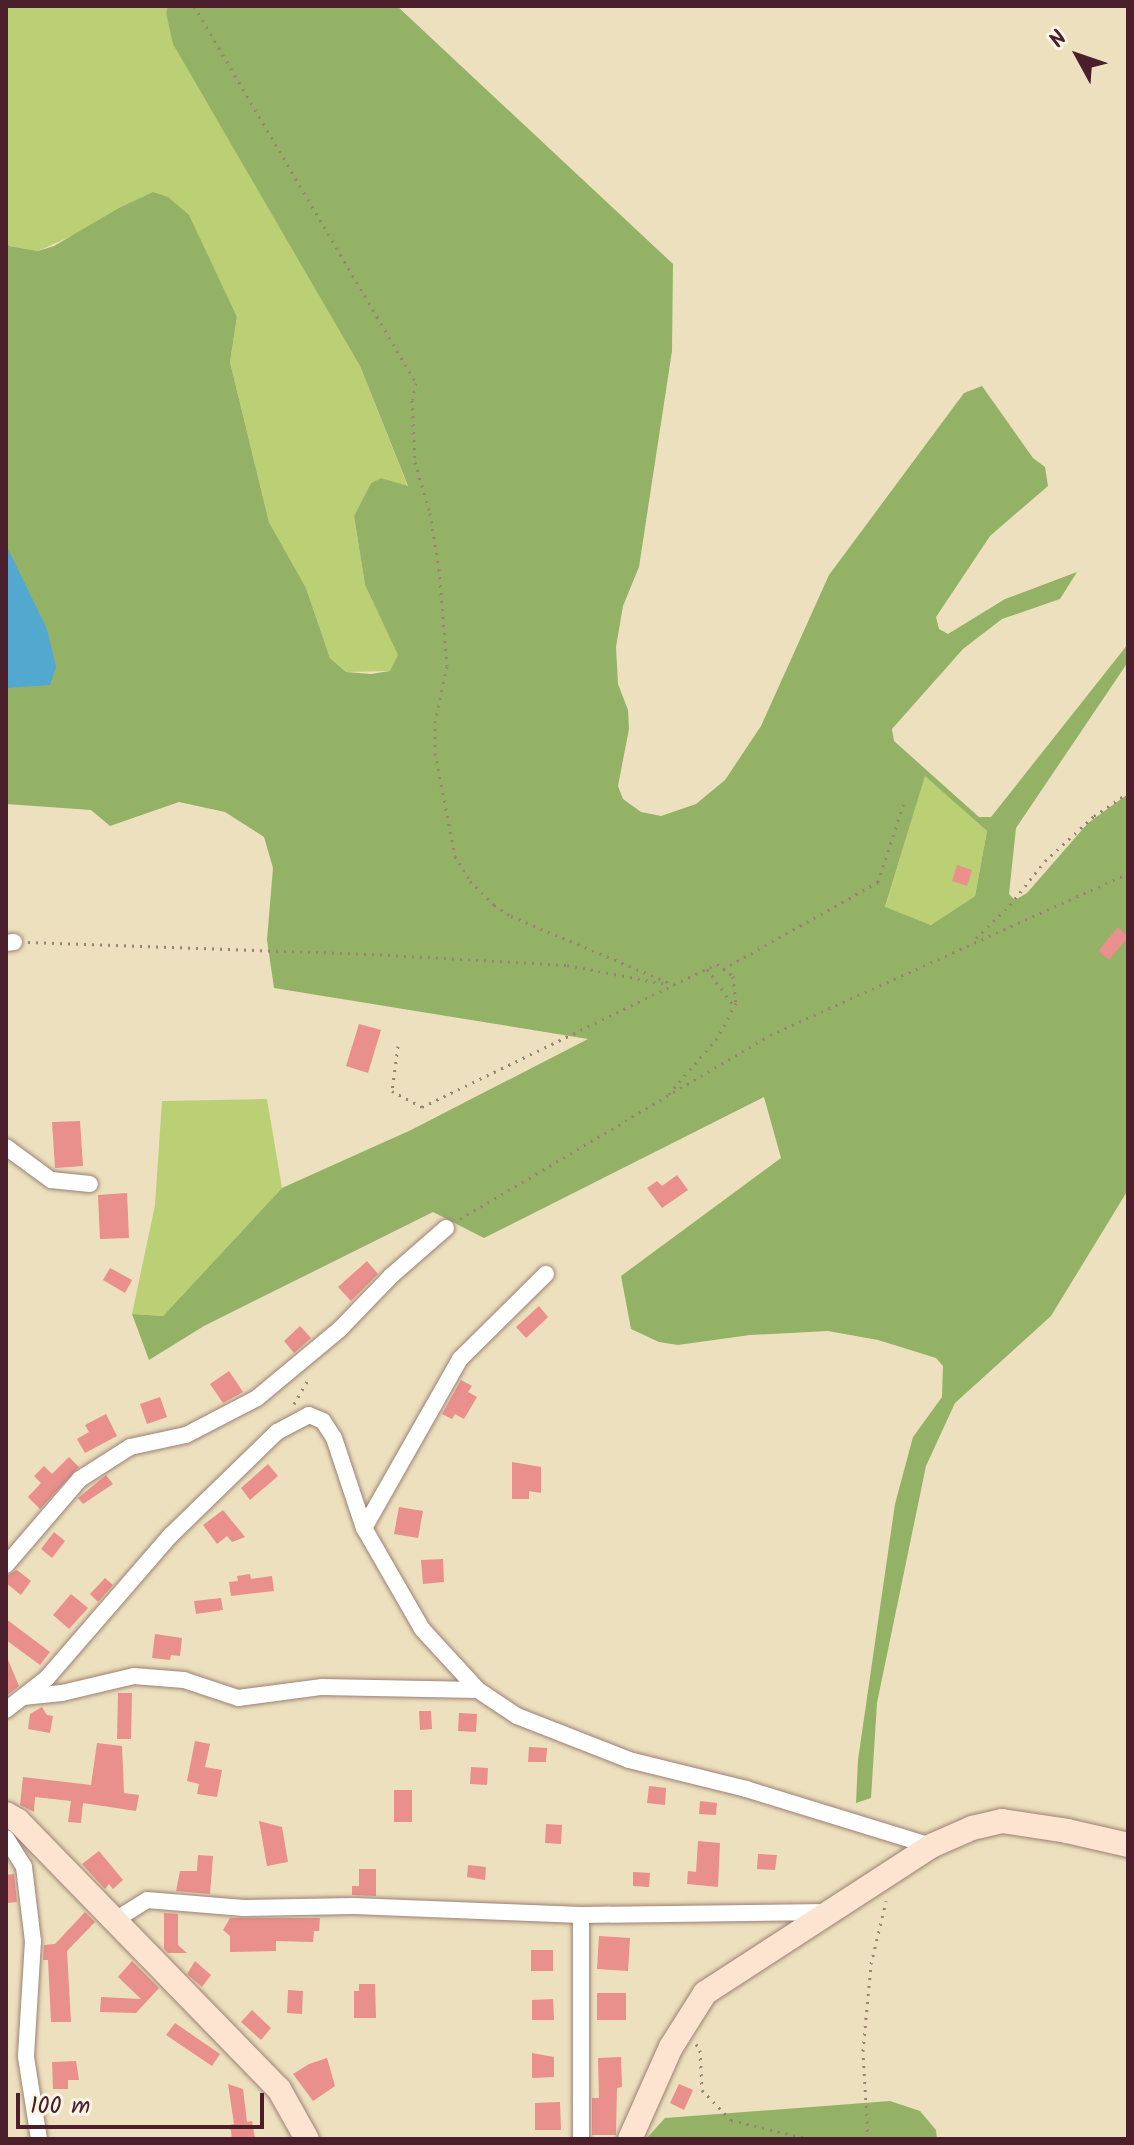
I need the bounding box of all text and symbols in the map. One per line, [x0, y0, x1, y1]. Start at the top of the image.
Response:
north arrow [1038, 16, 1118, 96]
text: N [1041, 24, 1077, 57]
scale bar [20, 2077, 268, 2127]
text: 100 m [30, 2087, 90, 2126]

